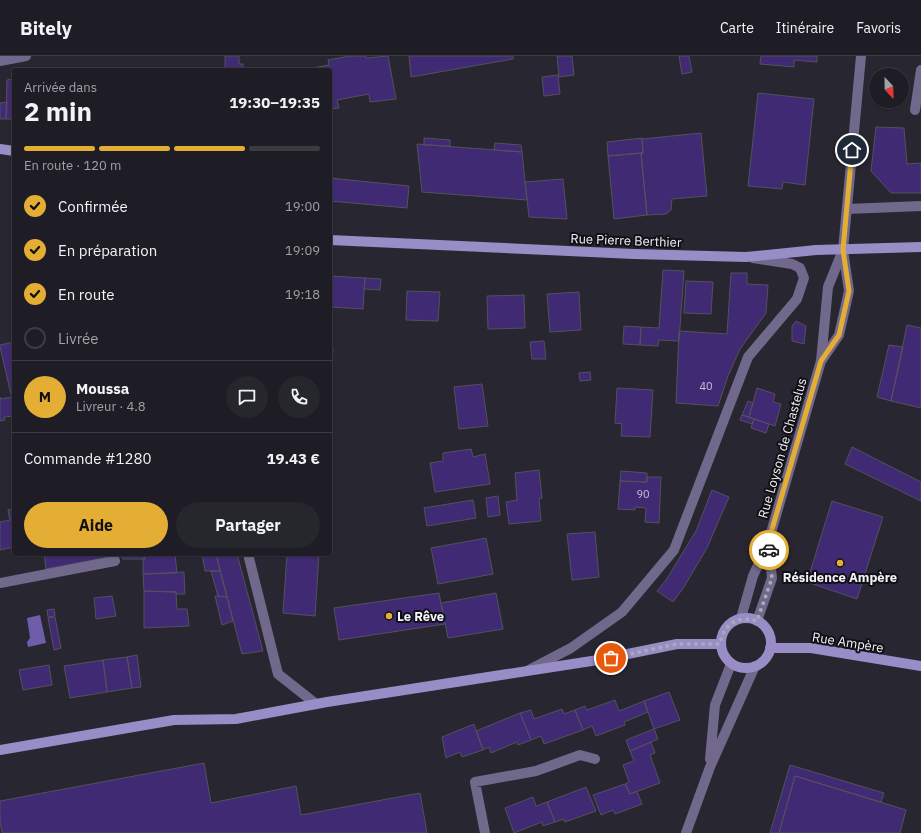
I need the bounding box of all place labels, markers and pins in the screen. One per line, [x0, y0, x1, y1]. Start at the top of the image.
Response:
pin [835, 133, 869, 167]
marker: Résidence Ampère [835, 558, 845, 568]
place label: Résidence Ampère [783, 569, 897, 586]
place label: Le Rêve [397, 608, 444, 625]
marker: Le Rêve [384, 611, 394, 621]
pin [594, 641, 628, 675]

